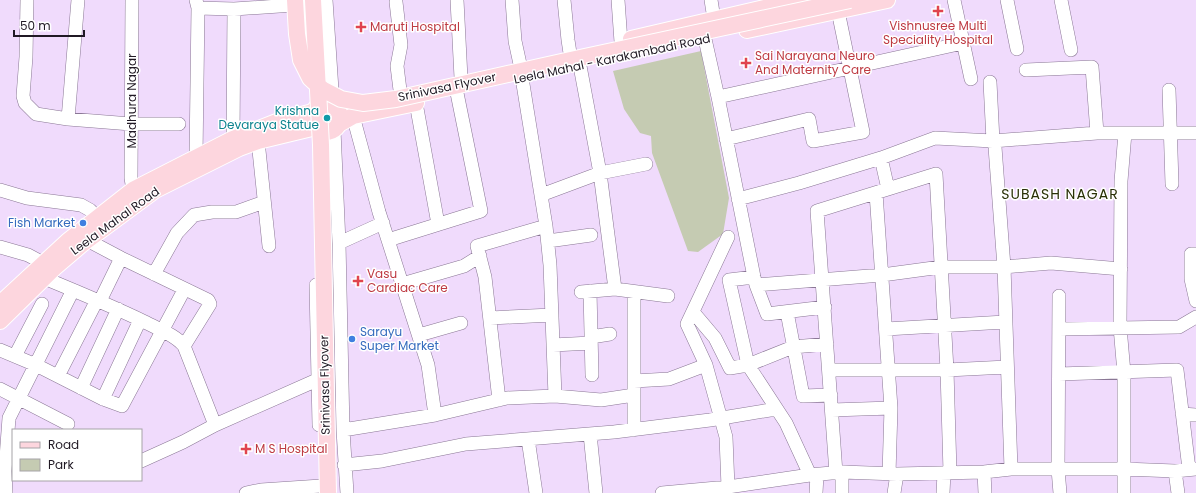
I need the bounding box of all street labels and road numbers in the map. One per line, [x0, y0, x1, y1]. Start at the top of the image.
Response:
street label: Leela Mahal - Karakambadi Road [512, 29, 712, 88]
street label: Madhura Nagar [123, 53, 140, 148]
street label: Srinivasa Flyover [396, 68, 498, 105]
street label: Leela Mahal Road [67, 183, 163, 259]
street label: Srinivasa Flyover [315, 335, 334, 435]

